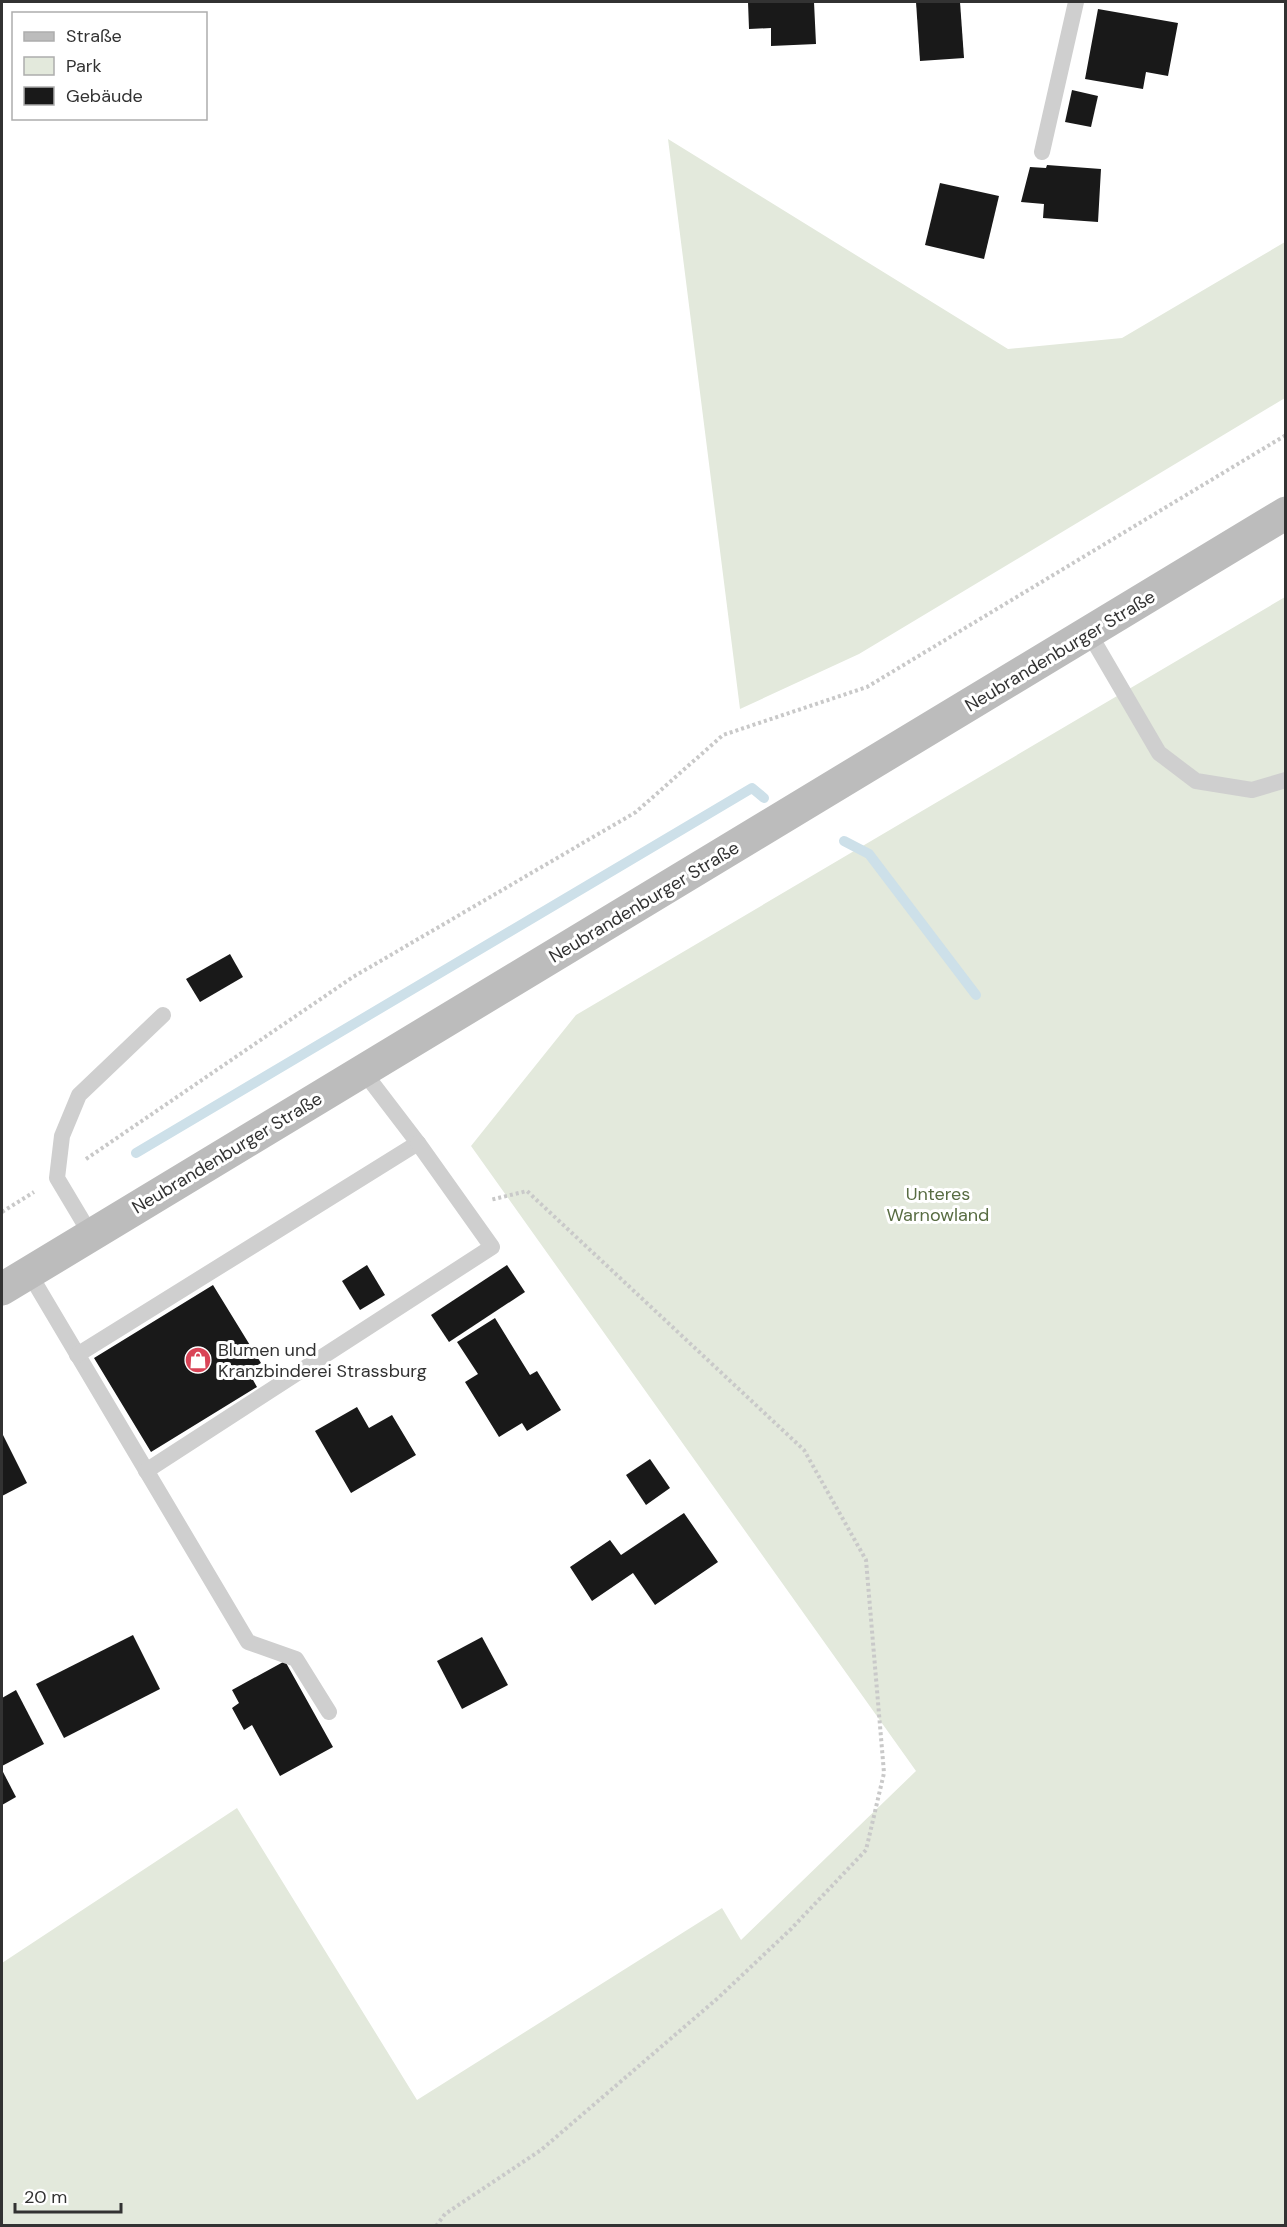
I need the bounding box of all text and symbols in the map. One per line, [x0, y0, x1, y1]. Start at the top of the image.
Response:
legend [12, 12, 207, 120]
text: Straße [66, 24, 122, 48]
text: Park [66, 54, 102, 78]
text: Gebäude [66, 84, 143, 108]
street label: Neubrandenburger Straße [960, 585, 1160, 717]
street label: Neubrandenburger Straße [544, 836, 744, 968]
street label: Neubrandenburger Straße [127, 1087, 327, 1219]
park label: Unteres Warnowland [887, 1182, 989, 1227]
place label: Blumen und Kranzbinderei Strassburg [218, 1338, 427, 1383]
shop icon: Blumen und Kranzbinderei Strassburg [183, 1345, 213, 1375]
scale bar [15, 2176, 122, 2214]
text: 20 m [24, 2185, 67, 2209]

